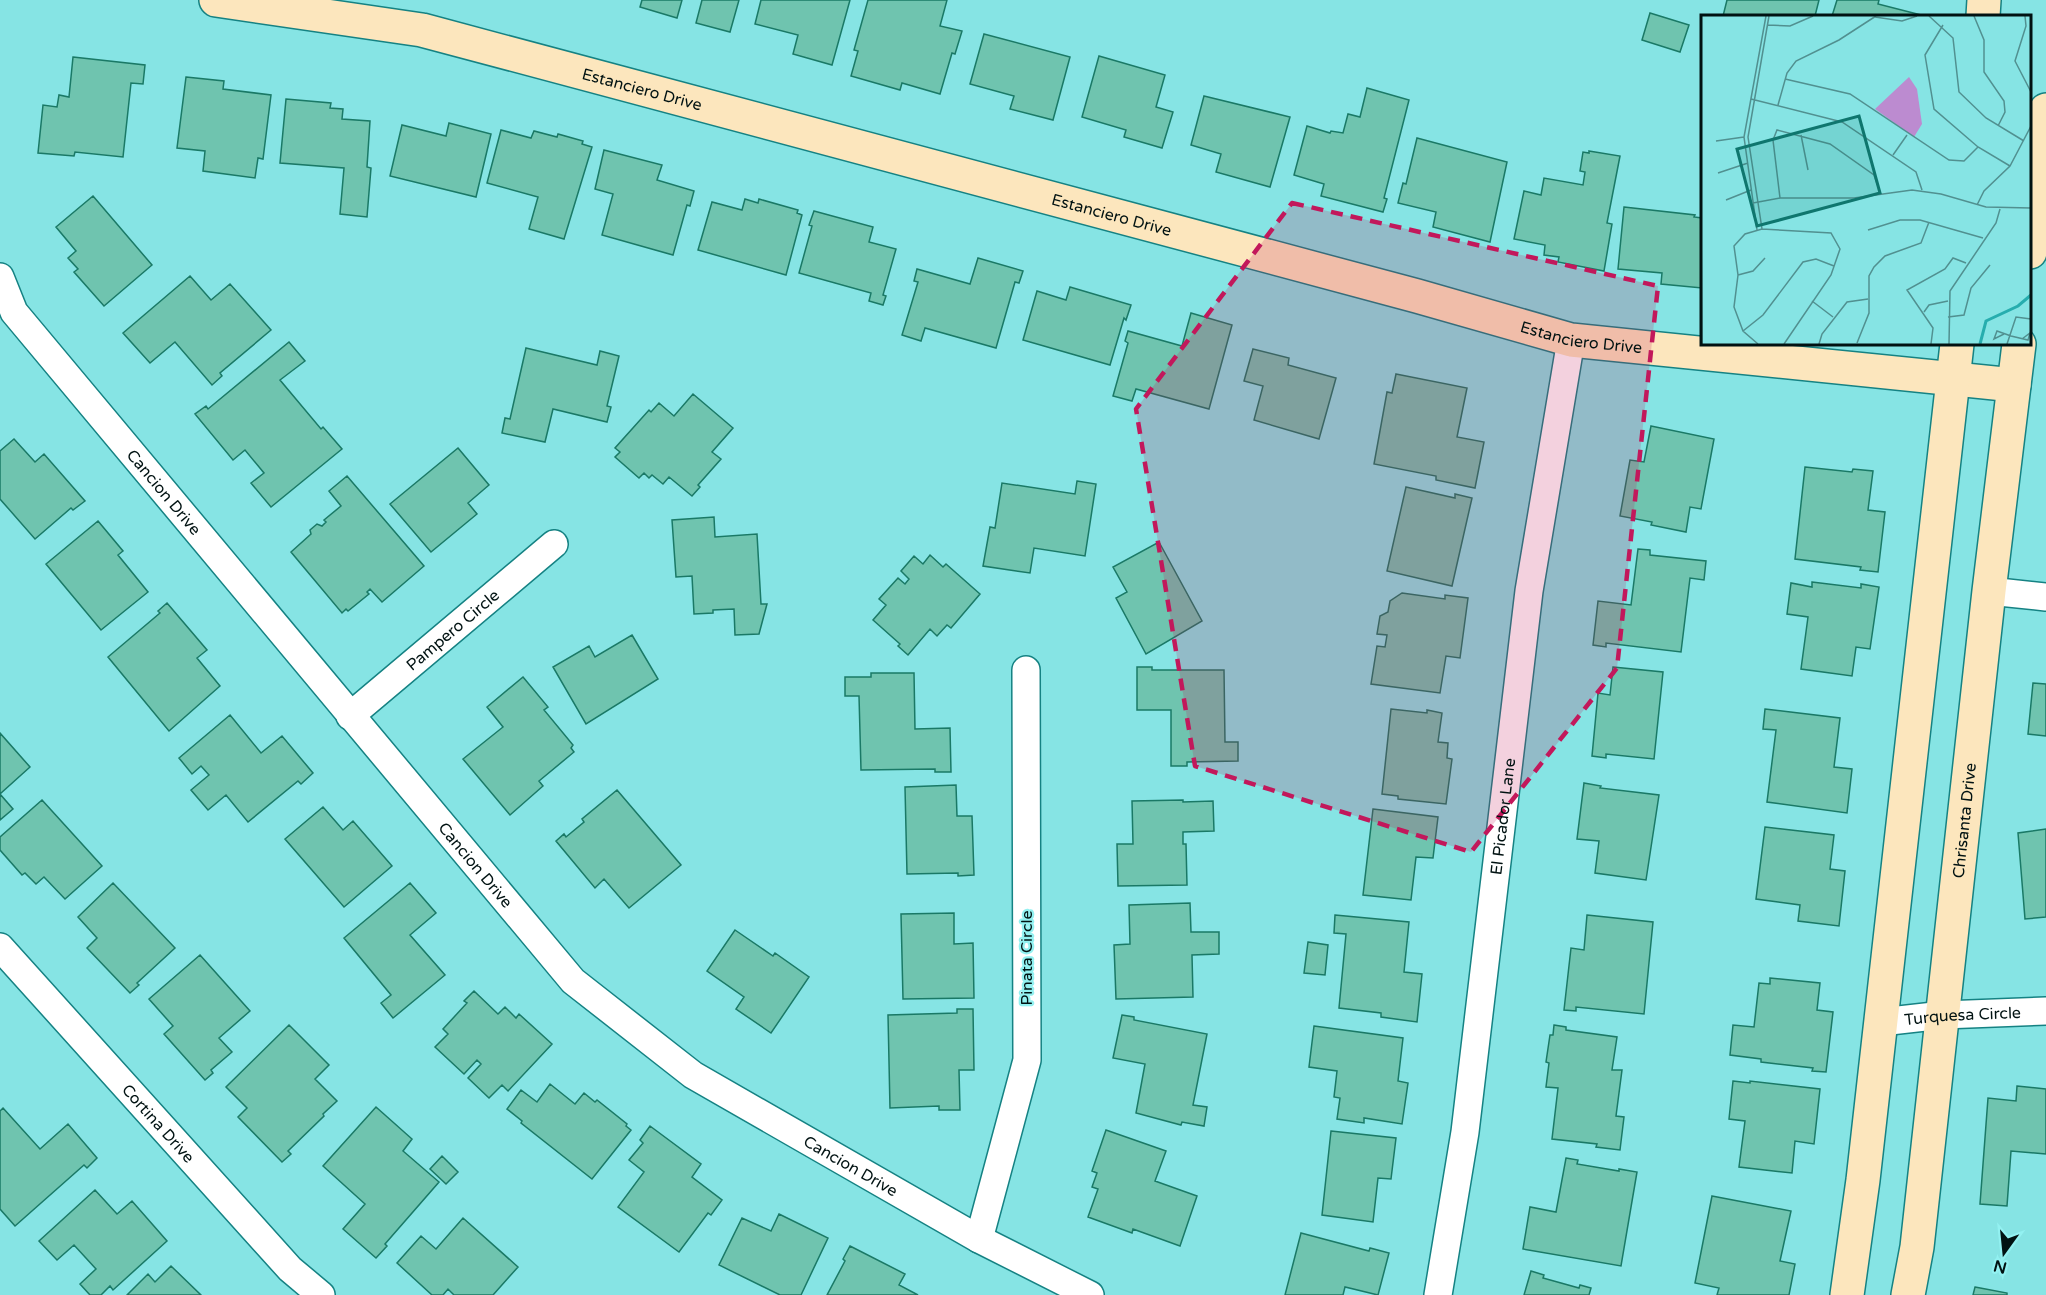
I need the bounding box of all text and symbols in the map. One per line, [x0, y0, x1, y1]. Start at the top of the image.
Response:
inset map [1701, 15, 2031, 345]
street label: Estanciero Drive [580, 64, 704, 115]
street label: Estanciero Drive [1049, 190, 1174, 241]
street label: Estanciero Drive [1518, 317, 1643, 358]
street label: Cancion Drive [122, 446, 205, 539]
street label: Pampero Circle [402, 585, 504, 675]
street label: El Picador Lane [1486, 757, 1520, 876]
street label: Chrisanta Drive [1949, 762, 1981, 879]
street label: Cancion Drive [434, 818, 517, 912]
street label: Pinata Circle [1017, 911, 1037, 1005]
street label: Turquesa Circle [1903, 1003, 2021, 1030]
street label: Cortina Drive [117, 1080, 198, 1167]
street label: Cancion Drive [800, 1132, 901, 1201]
north arrow [1974, 1223, 2034, 1283]
text: N [1992, 1255, 2009, 1278]

